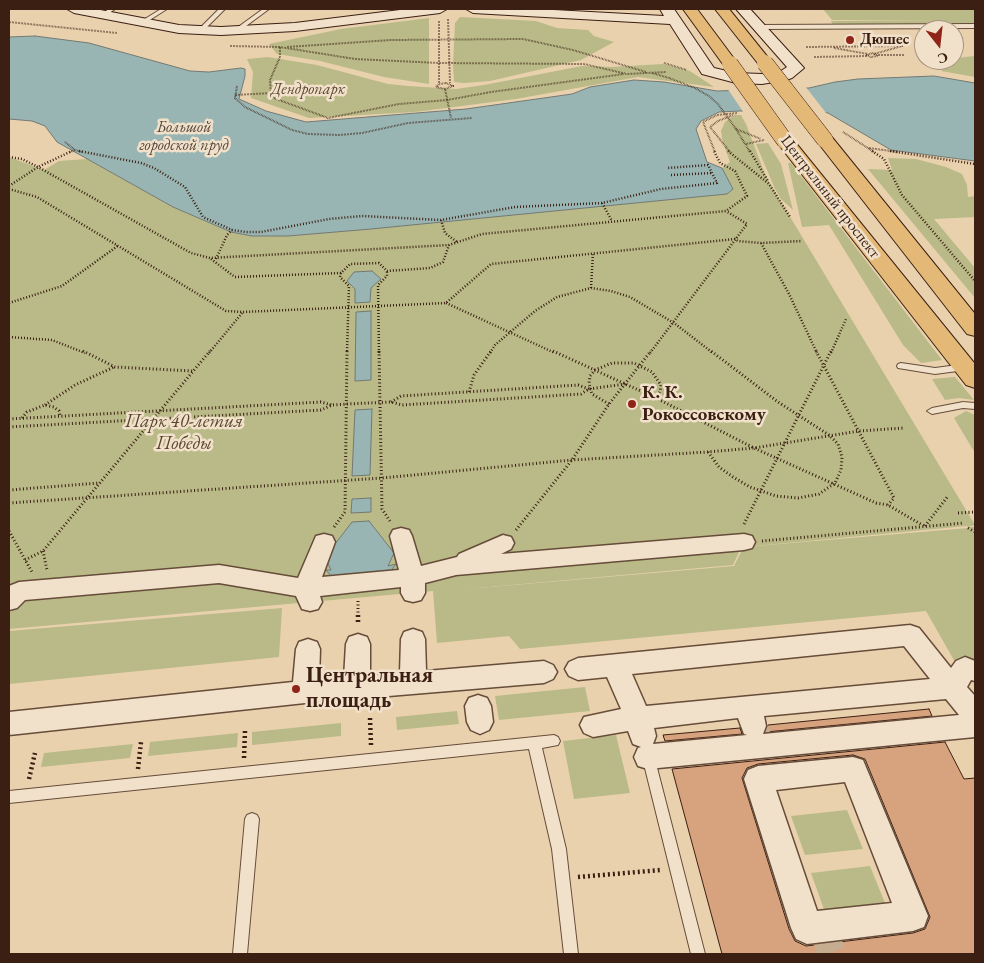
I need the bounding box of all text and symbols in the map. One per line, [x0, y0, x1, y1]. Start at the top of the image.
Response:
north arrow [914, 20, 964, 70]
place label: Дюшес [860, 30, 909, 50]
marker: Дюшес [844, 34, 856, 46]
text: С [936, 48, 950, 68]
park label: Дендропарк [271, 80, 345, 100]
water label: Большой городской пруд [139, 118, 229, 156]
street label: Центральный проспект [776, 132, 884, 262]
place label: К. К. Рокоссовскому [642, 382, 766, 426]
marker: К. К. Рокоссовскому [626, 398, 638, 410]
park label: Парк 40-летия Победы [125, 411, 243, 455]
place label: Центральная площадь [306, 663, 433, 714]
marker: Центральная площадь [290, 683, 302, 695]

